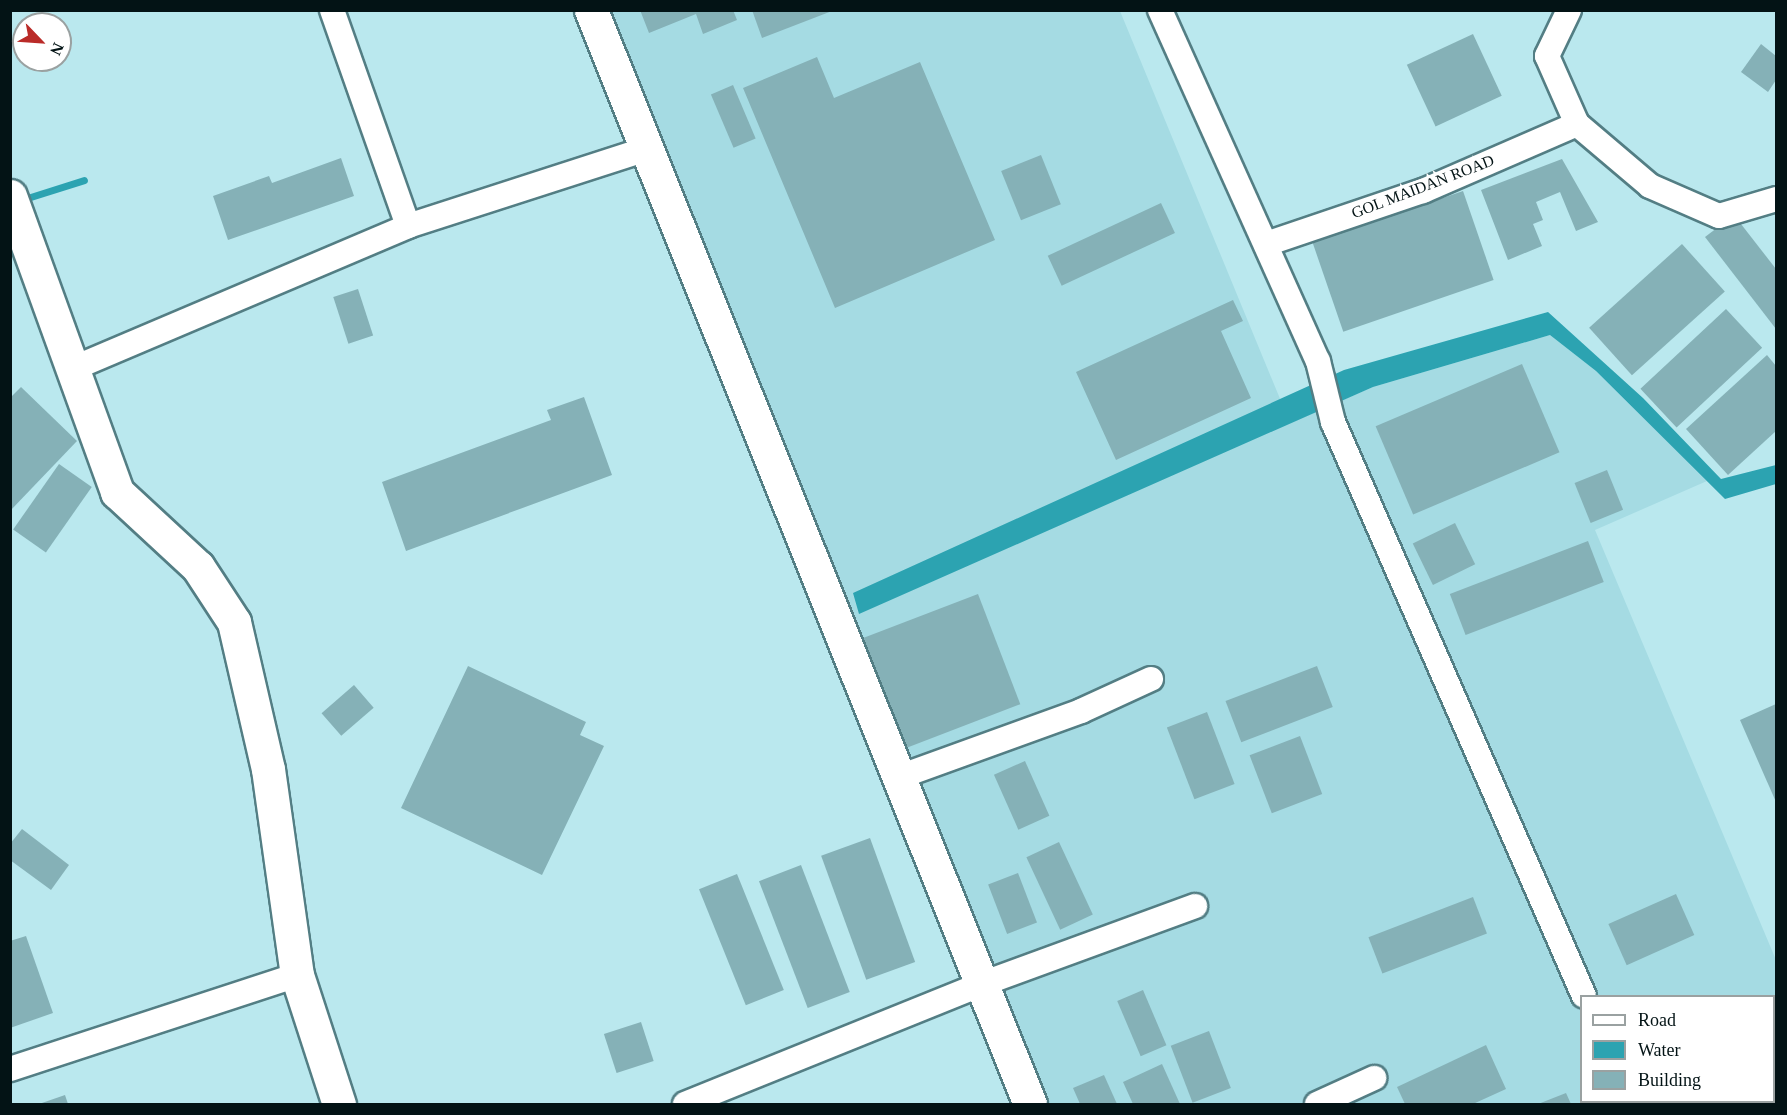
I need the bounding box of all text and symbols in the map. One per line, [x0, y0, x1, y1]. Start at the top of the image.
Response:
north arrow [12, 12, 72, 72]
text: N [47, 40, 67, 58]
street label: GOL MAIDAN ROAD [1349, 151, 1497, 223]
legend [1580, 995, 1775, 1103]
text: Road [1638, 1010, 1676, 1030]
text: Water [1638, 1040, 1681, 1060]
text: Building [1638, 1070, 1701, 1090]

